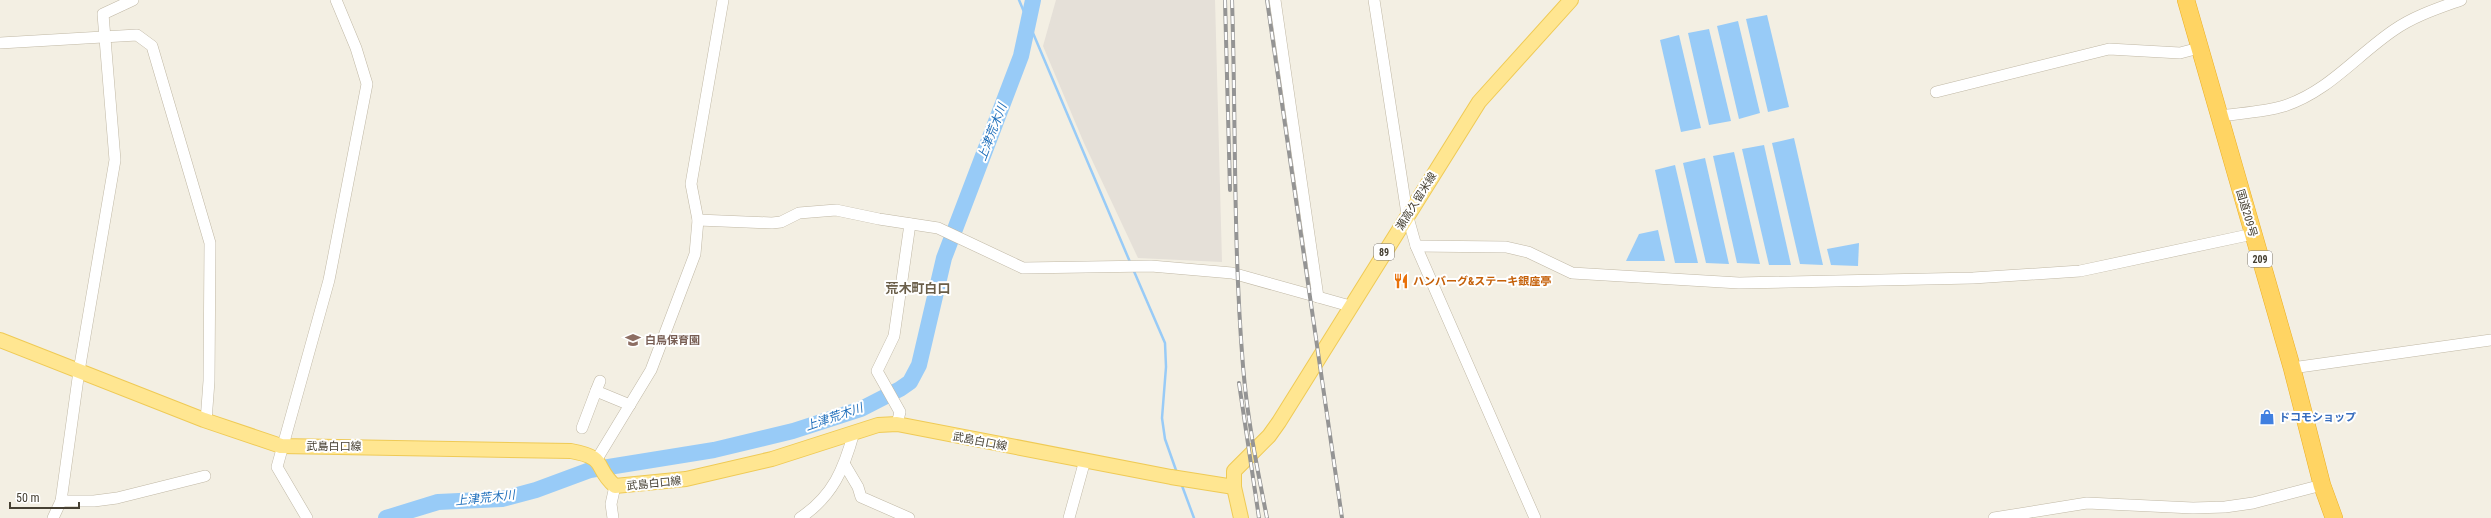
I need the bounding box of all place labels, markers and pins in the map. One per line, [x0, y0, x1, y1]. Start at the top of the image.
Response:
restaurant icon: ハンバーグ&ステーキ銀座亭 [1392, 272, 1410, 290]
place label: ハンバーグ&ステーキ銀座亭 [1413, 275, 1551, 288]
school or university icon: 白鳥保育園 [624, 331, 642, 349]
place label: 白鳥保育園 [645, 334, 700, 347]
shop icon: ドコモショップ [2258, 408, 2276, 426]
place label: ドコモショップ [2279, 411, 2356, 424]

